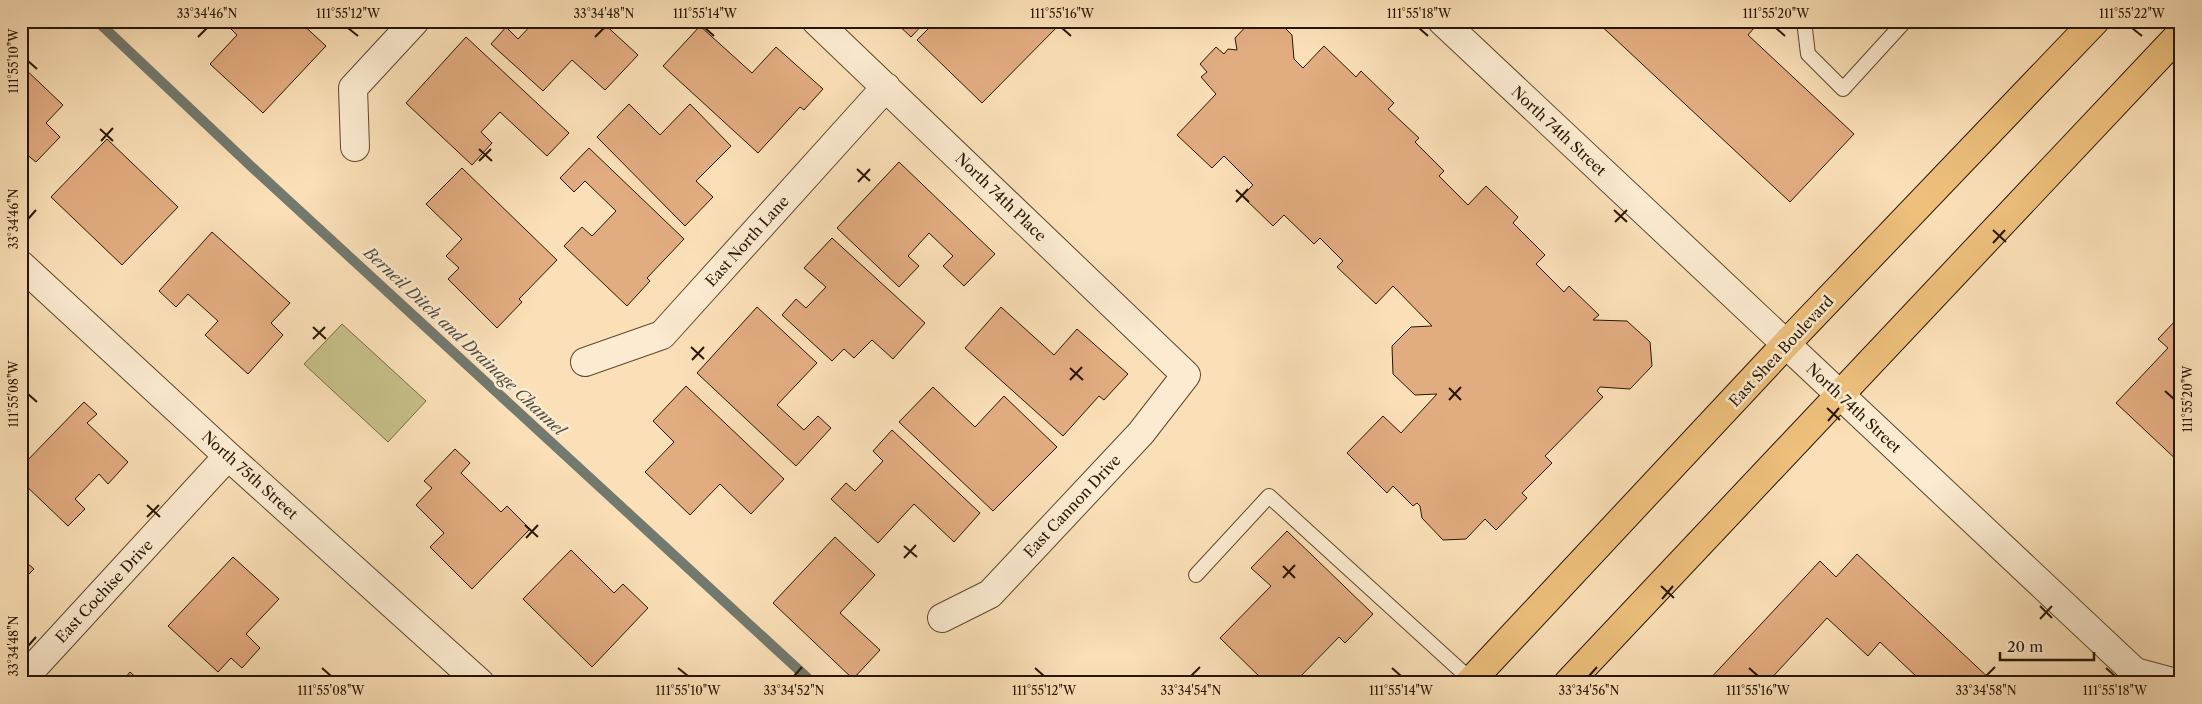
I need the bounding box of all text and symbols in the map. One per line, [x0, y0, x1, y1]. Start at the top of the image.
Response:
text: 33°34'46"N [177, 6, 237, 21]
text: 111°55'12"W [316, 6, 381, 21]
text: 33°34'48"N [574, 6, 635, 21]
text: 111°55'14"W [673, 6, 738, 21]
text: 111°55'16"W [1030, 6, 1095, 21]
text: 111°55'18"W [1387, 6, 1452, 21]
text: 111°55'20"W [1743, 6, 1810, 21]
text: 111°55'22"W [2099, 6, 2166, 21]
text: 111°55'10"W [6, 28, 21, 93]
street label: North 74th Street [1508, 82, 1611, 180]
street label: North 74th Place [952, 149, 1050, 245]
text: 33°34'46"N [6, 189, 21, 249]
street label: East North Lane [701, 192, 793, 290]
water label: Berneil Ditch and Drainage Channel [359, 241, 571, 441]
street label: East Shea Boulevard [1725, 292, 1837, 410]
street label: North 74th Street [1803, 359, 1906, 457]
text: 111°55'08"W [6, 360, 21, 427]
text: 111°55'20"W [2180, 365, 2195, 432]
street label: North 75th Street [198, 427, 303, 524]
street label: East Cannon Drive [1019, 451, 1125, 561]
street label: East Cochise Drive [51, 535, 157, 647]
text: 33°34'48"N [6, 615, 21, 677]
scale bar [2000, 629, 2093, 661]
text: 20 m [2007, 637, 2043, 656]
text: 111°55'08"W [298, 683, 365, 698]
text: 111°55'10"W [656, 683, 721, 698]
text: 33°34'52"N [764, 683, 825, 698]
text: 111°55'12"W [1012, 683, 1077, 698]
text: 33°34'54"N [1161, 683, 1222, 698]
text: 111°55'14"W [1369, 683, 1434, 698]
text: 33°34'56"N [1559, 683, 1620, 698]
text: 111°55'16"W [1726, 683, 1791, 698]
text: 33°34'58"N [1955, 683, 2017, 698]
text: 111°55'18"W [2083, 683, 2148, 698]

